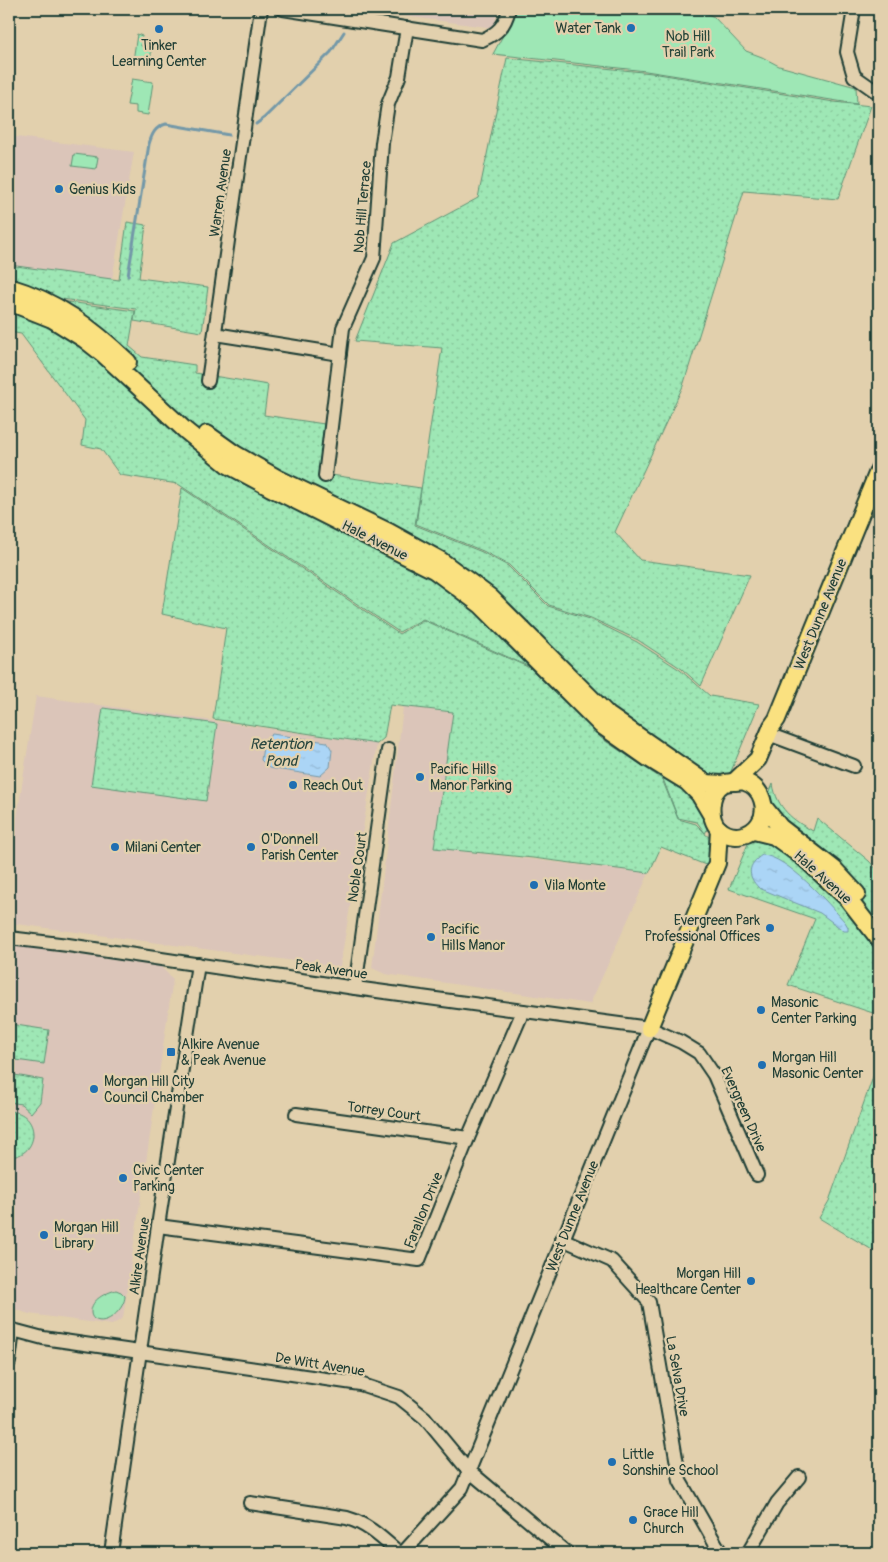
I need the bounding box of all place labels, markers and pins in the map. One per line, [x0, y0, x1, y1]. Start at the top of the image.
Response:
place label: Water Tank [556, 20, 621, 37]
marker: Water Tank [625, 22, 637, 34]
marker: Tinker Learning Center [153, 23, 165, 35]
place label: Tinker Learning Center [111, 37, 207, 70]
place label: Genius Kids [69, 181, 136, 198]
marker: Genius Kids [53, 183, 65, 195]
place label: Pacific Hills Manor Parking [430, 761, 512, 794]
marker: Pacific Hills Manor Parking [414, 771, 426, 783]
place label: Reach Out [303, 777, 363, 794]
marker: Reach Out [287, 779, 299, 791]
place label: O'Donnell Parish Center [261, 831, 339, 864]
place label: Milani Center [125, 839, 201, 856]
marker: Milani Center [109, 841, 121, 853]
marker: O'Donnell Parish Center [245, 841, 257, 853]
place label: Vila Monte [544, 877, 606, 894]
marker: Vila Monte [528, 879, 540, 891]
place label: Evergreen Park Professional Offices [645, 912, 761, 945]
place label: Pacific Hills Manor [441, 921, 505, 954]
marker: Evergreen Park Professional Offices [764, 922, 776, 934]
marker: Pacific Hills Manor [425, 931, 437, 943]
place label: Masonic Center Parking [771, 994, 856, 1027]
marker: Masonic Center Parking [755, 1004, 767, 1016]
place label: Alkire Avenue & Peak Avenue [181, 1036, 266, 1069]
marker: Alkire Avenue & Peak Avenue [165, 1046, 177, 1058]
place label: Morgan Hill Masonic Center [772, 1049, 863, 1082]
marker: Morgan Hill Masonic Center [756, 1059, 768, 1071]
place label: Morgan Hill City Council Chamber [104, 1073, 204, 1106]
marker: Morgan Hill City Council Chamber [88, 1083, 100, 1095]
place label: Civic Center Parking [133, 1162, 204, 1195]
marker: Civic Center Parking [117, 1172, 129, 1184]
place label: Morgan Hill Library [54, 1219, 119, 1252]
marker: Morgan Hill Library [38, 1229, 50, 1241]
place label: Morgan Hill Healthcare Center [635, 1265, 741, 1298]
marker: Morgan Hill Healthcare Center [745, 1275, 757, 1287]
place label: Little Sonshine School [622, 1446, 719, 1479]
marker: Little Sonshine School [606, 1456, 618, 1468]
place label: Grace Hill Church [643, 1504, 699, 1537]
marker: Grace Hill Church [627, 1514, 639, 1526]

